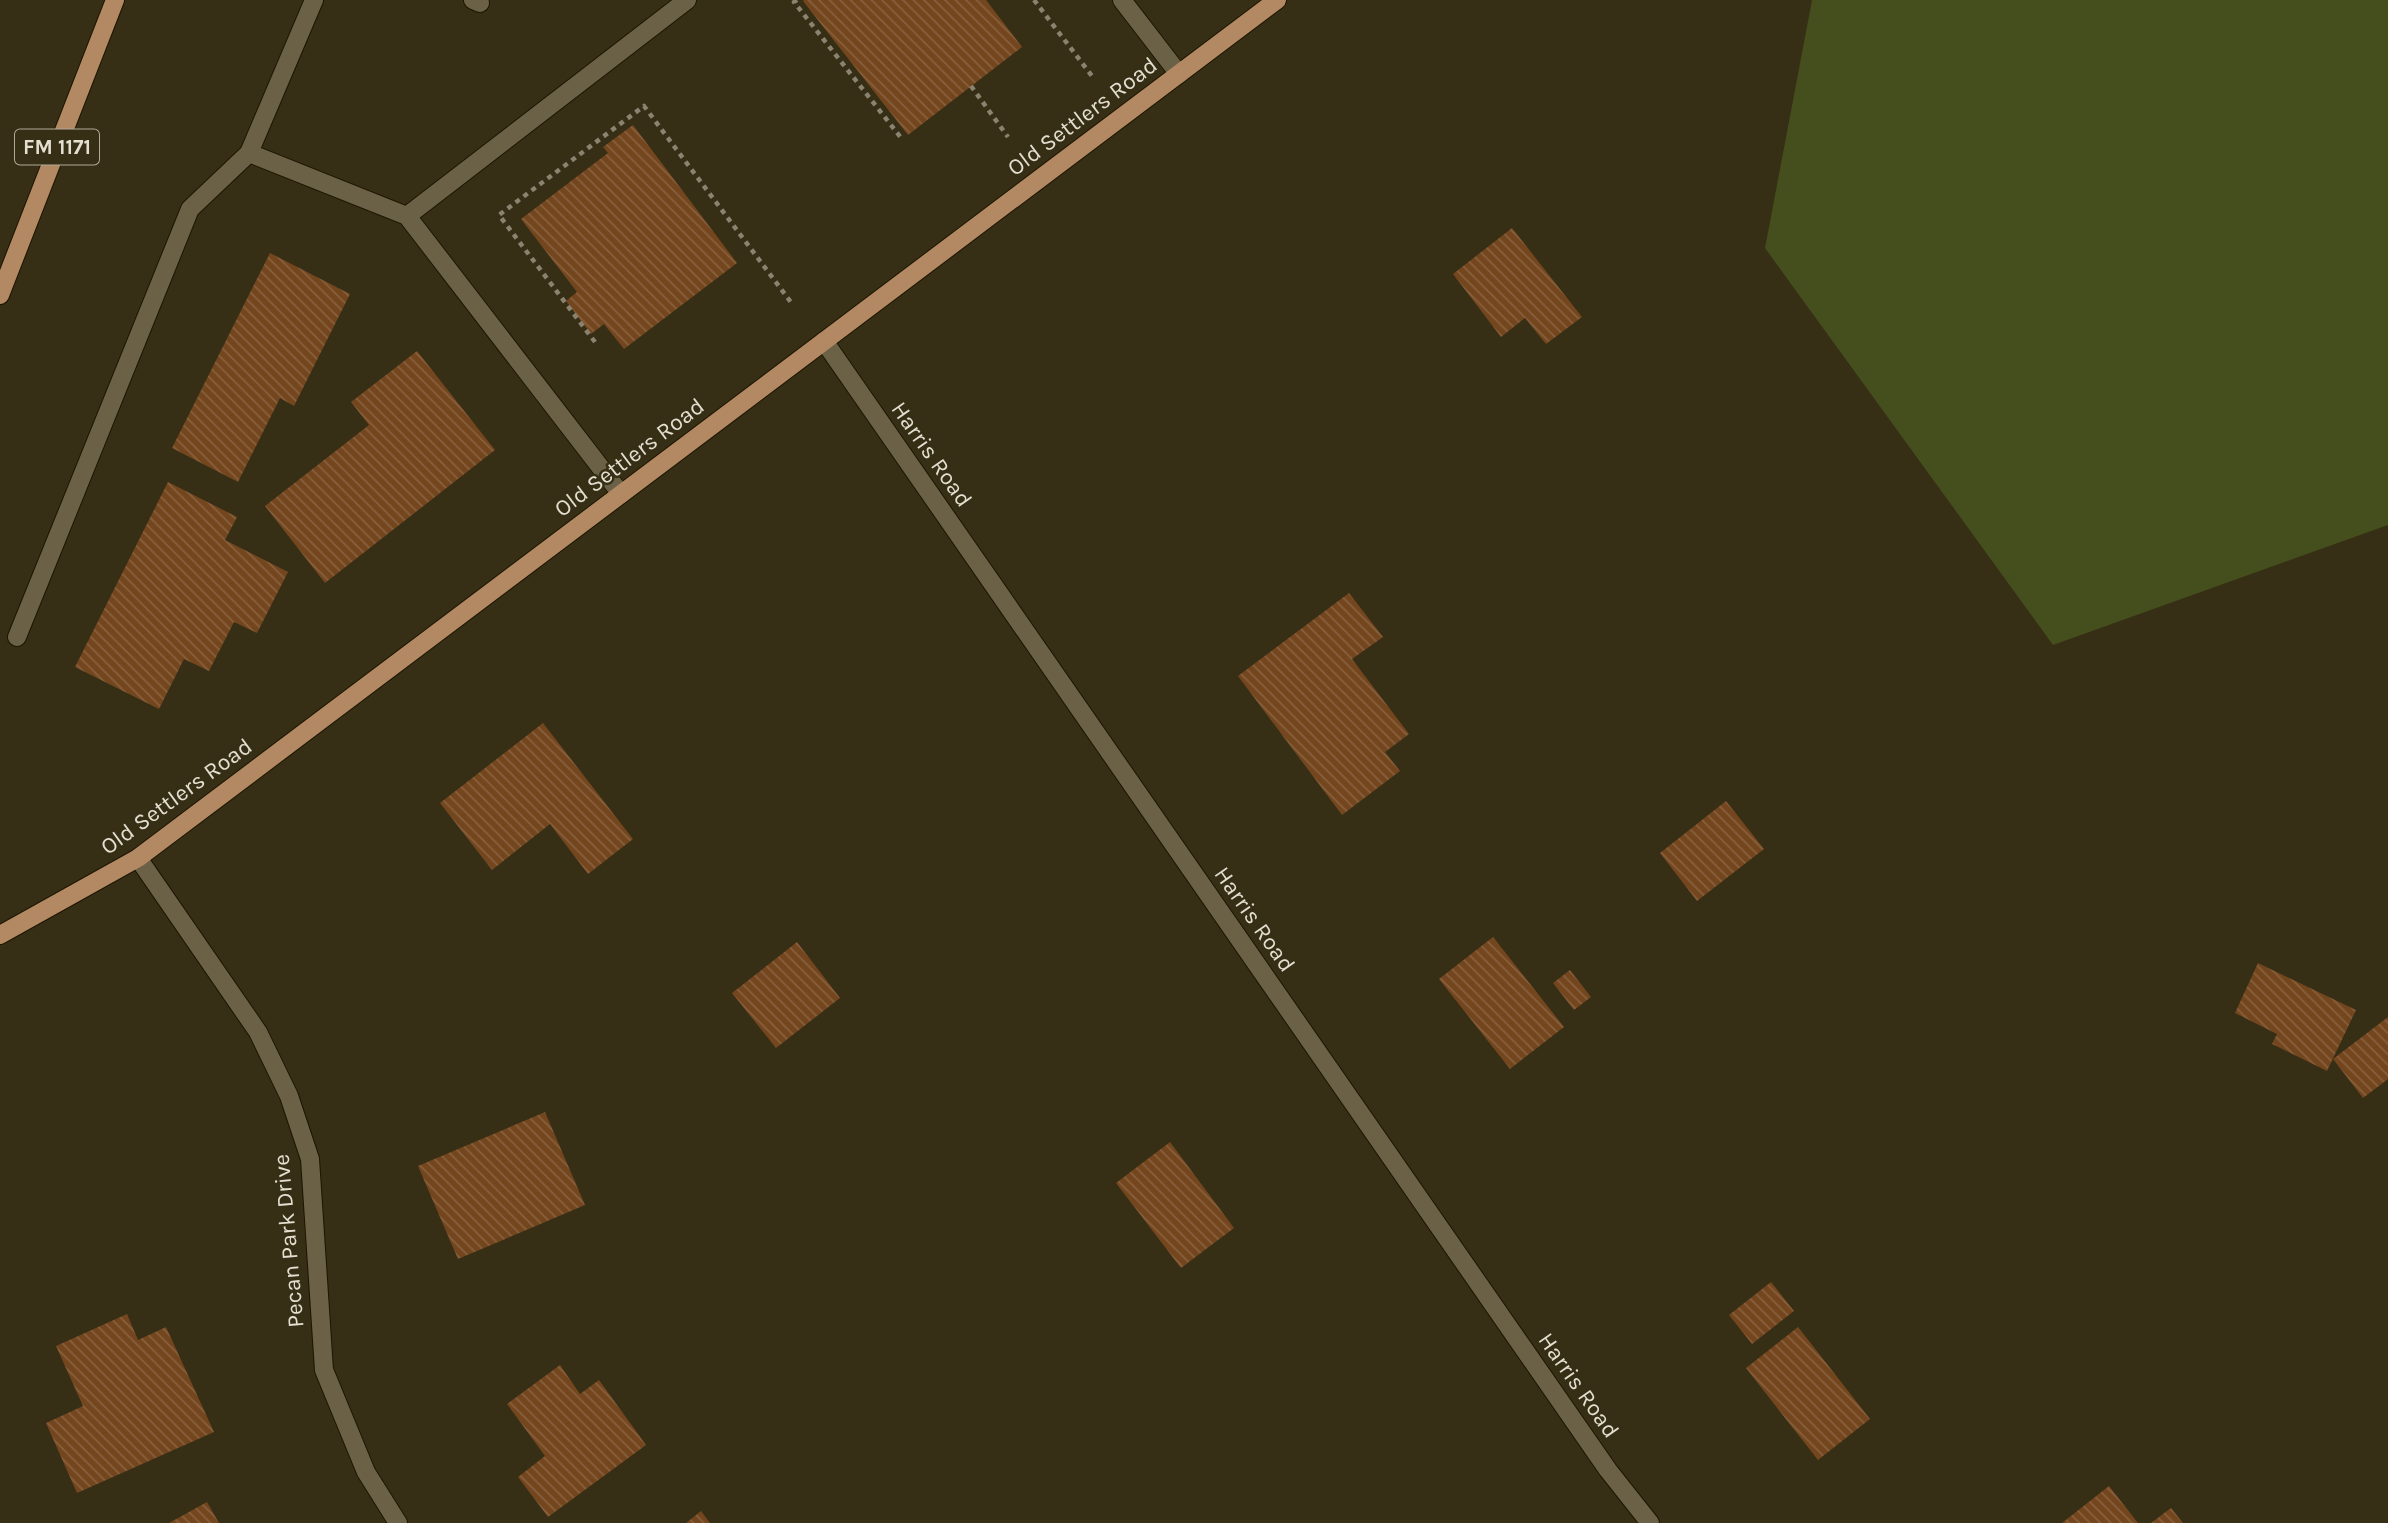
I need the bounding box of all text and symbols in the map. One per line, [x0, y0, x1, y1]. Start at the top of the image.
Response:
street label: Old Settlers Road [1002, 51, 1162, 181]
road number: FM 1171 [15, 130, 99, 164]
street label: Old Settlers Road [549, 392, 709, 522]
street label: Harris Road [886, 397, 978, 512]
street label: Old Settlers Road [95, 732, 257, 860]
street label: Harris Road [1209, 862, 1301, 977]
street label: Pecan Park Drive [267, 1153, 310, 1329]
street label: Harris Road [1533, 1328, 1625, 1443]

